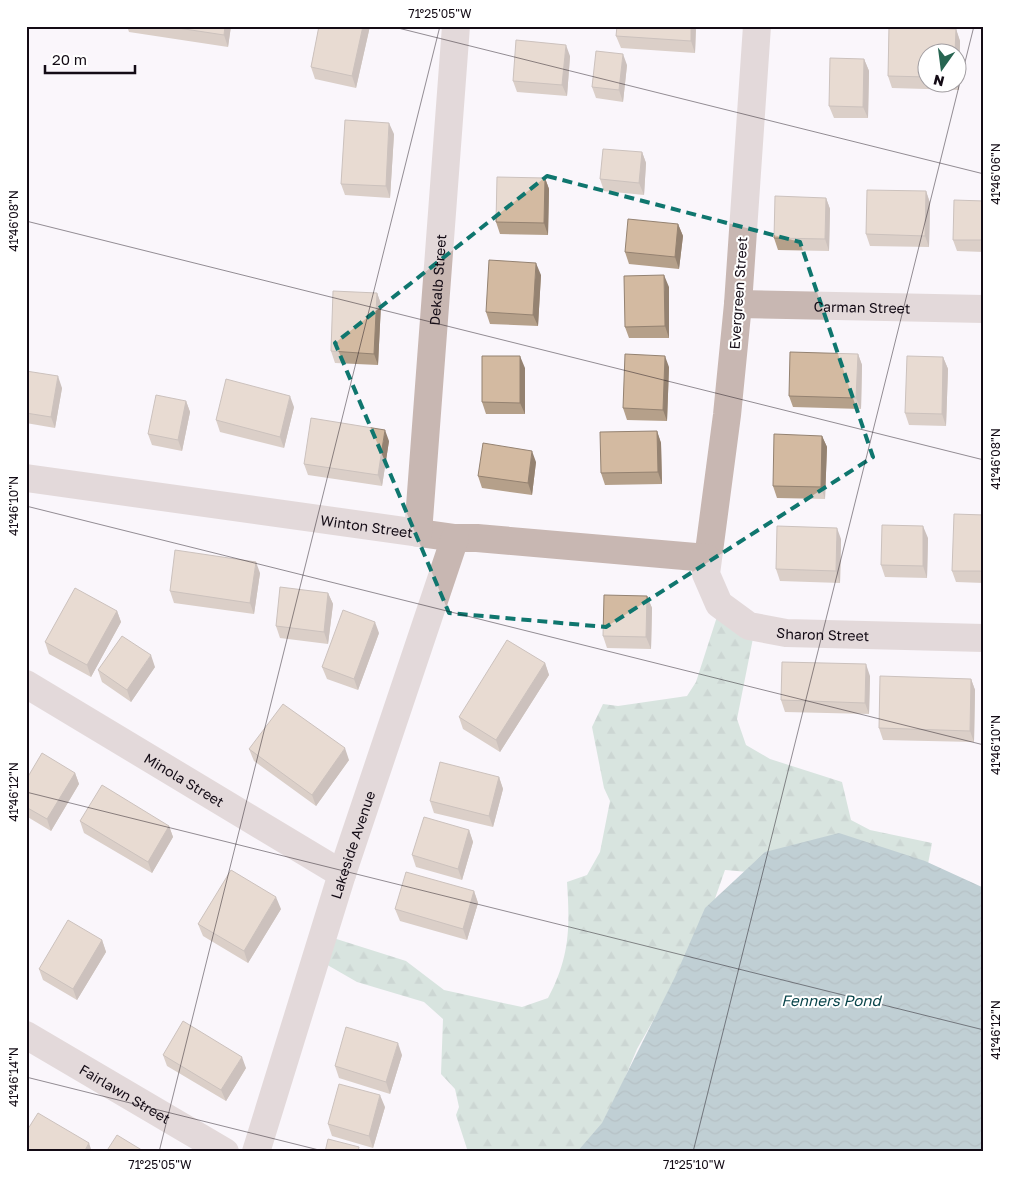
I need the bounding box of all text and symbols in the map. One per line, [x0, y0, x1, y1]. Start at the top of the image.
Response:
text: 71°25'05"W [408, 6, 472, 21]
scale bar [45, 42, 135, 74]
north arrow [918, 42, 968, 92]
text: 20 m [52, 50, 87, 68]
text: N [932, 72, 946, 91]
text: 41°46'06"N [988, 143, 1003, 205]
text: 41°46'08"N [6, 190, 21, 252]
street label: Dekalb Street [425, 233, 449, 326]
street label: Evergreen Street [726, 236, 750, 350]
street label: Carman Street [813, 297, 911, 316]
text: 41°46'08"N [988, 428, 1003, 490]
text: 41°46'10"N [6, 476, 21, 536]
street label: Winton Street [319, 511, 414, 541]
street label: Sharon Street [775, 623, 869, 644]
text: 41°46'10"N [988, 715, 1003, 775]
street label: Minola Street [142, 749, 228, 810]
text: 41°46'12"N [6, 762, 21, 822]
street label: Lakeside Avenue [326, 788, 378, 901]
water label: Fenners Pond [781, 991, 882, 1009]
text: 41°46'12"N [988, 1000, 1003, 1060]
text: 41°46'14"N [6, 1047, 21, 1107]
street label: Fairlawn Street [77, 1060, 174, 1127]
text: 71°25'05"W [128, 1157, 192, 1172]
text: 71°25'10"W [663, 1157, 726, 1172]

